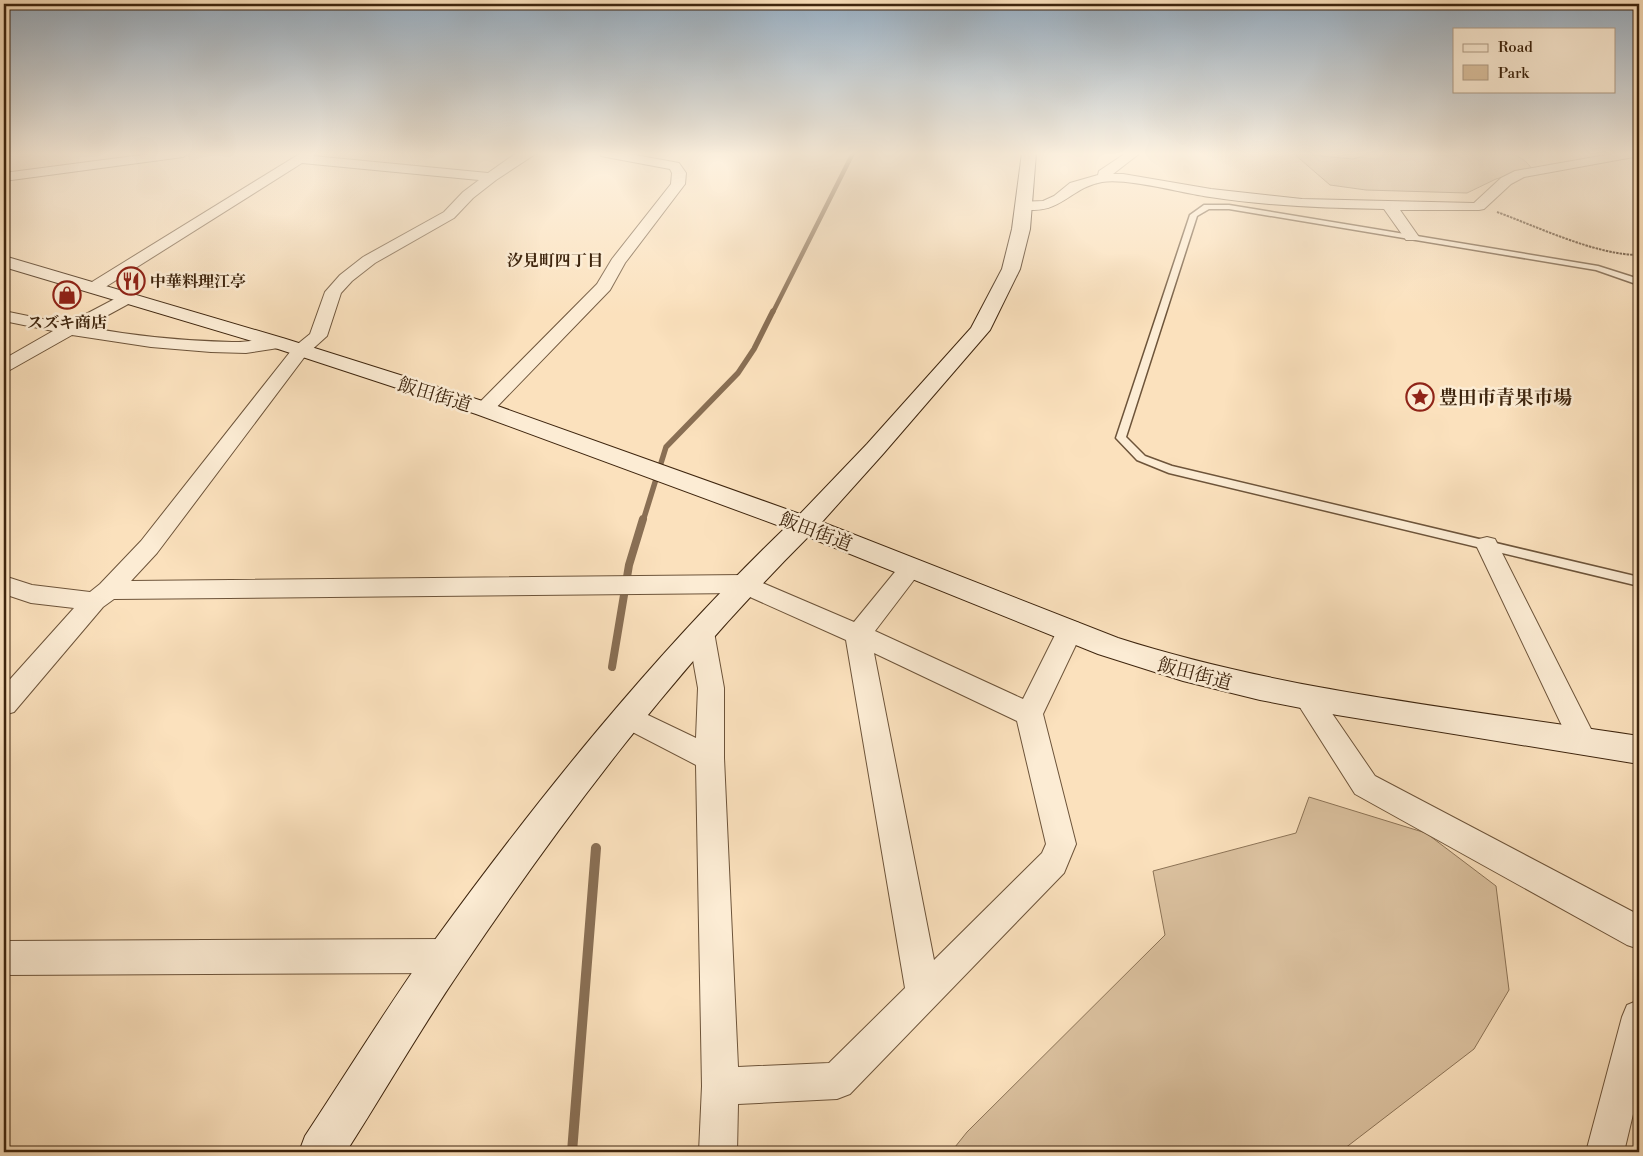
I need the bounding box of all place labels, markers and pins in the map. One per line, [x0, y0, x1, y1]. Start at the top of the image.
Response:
restaurant icon: 中華料理江亭 [116, 266, 146, 296]
place label: 中華料理江亭 [150, 272, 246, 292]
shop icon: スズキ商店 [52, 280, 82, 310]
place label: スズキ商店 [27, 313, 107, 333]
place icon: 豊田市青果市場 [1405, 382, 1435, 412]
place label: 豊田市青果市場 [1439, 386, 1572, 410]

